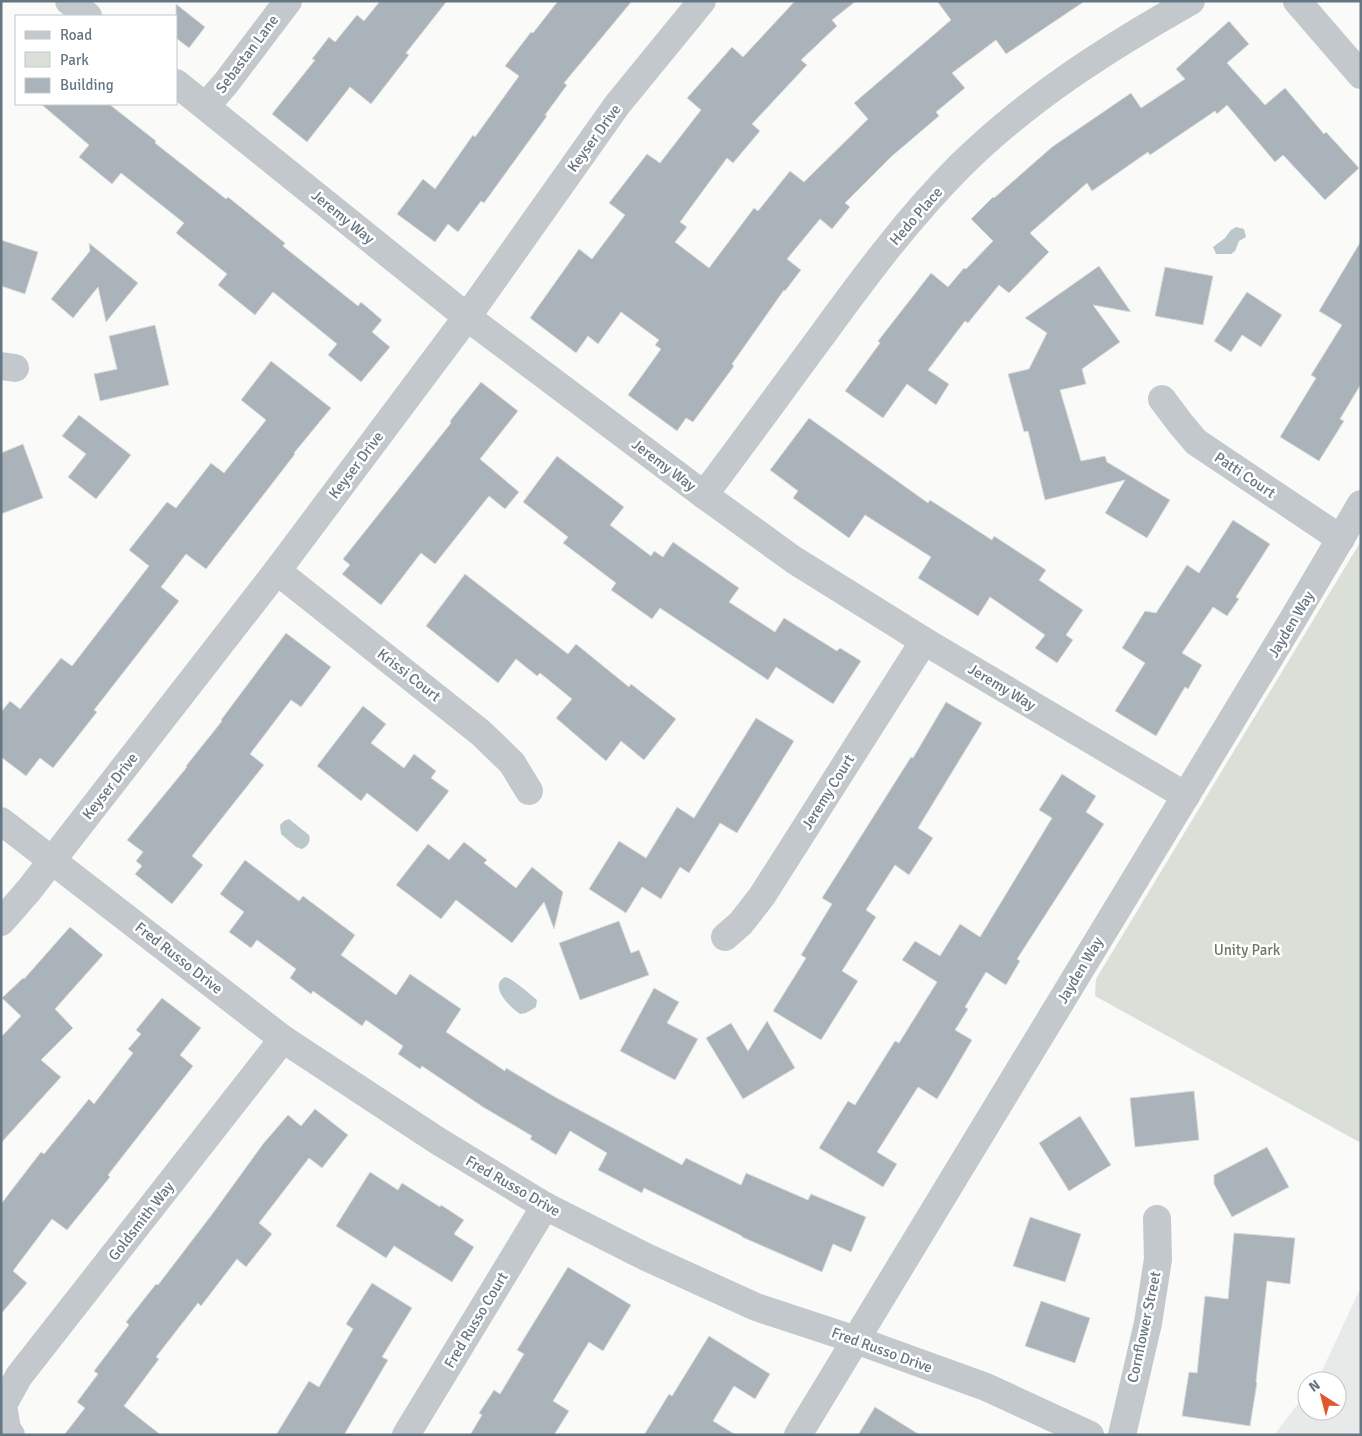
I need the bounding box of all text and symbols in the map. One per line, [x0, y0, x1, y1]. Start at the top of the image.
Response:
street label: Sebastan Lane [212, 11, 282, 97]
legend [15, 15, 178, 105]
text: Road [60, 26, 92, 44]
text: Park [60, 51, 89, 69]
text: Building [60, 76, 114, 94]
street label: Keyser Drive [563, 101, 625, 175]
street label: Hedo Place [886, 183, 946, 249]
street label: Jeremy Way [308, 186, 378, 248]
street label: Keyser Drive [325, 428, 387, 502]
street label: Jeremy Way [628, 435, 700, 495]
street label: Patti Court [1211, 448, 1279, 502]
street label: Jayden Way [1264, 588, 1318, 660]
street label: Krissi Court [374, 645, 444, 705]
street label: Jeremy Way [965, 660, 1039, 714]
street label: Keyser Drive [78, 749, 142, 823]
street label: Jeremy Court [798, 751, 858, 833]
street label: Fred Russo Drive [132, 918, 226, 998]
street label: Jayden Way [1053, 934, 1107, 1006]
park label: Unity Park [1214, 941, 1281, 959]
street label: Fred Russo Drive [463, 1152, 563, 1220]
street label: Goldsmith Way [104, 1178, 178, 1264]
street label: Fred Russo Court [440, 1269, 512, 1371]
street label: Cornflower Street [1123, 1270, 1165, 1384]
street label: Fred Russo Drive [829, 1323, 935, 1377]
north arrow [1297, 1371, 1347, 1421]
text: N [1306, 1376, 1324, 1396]

